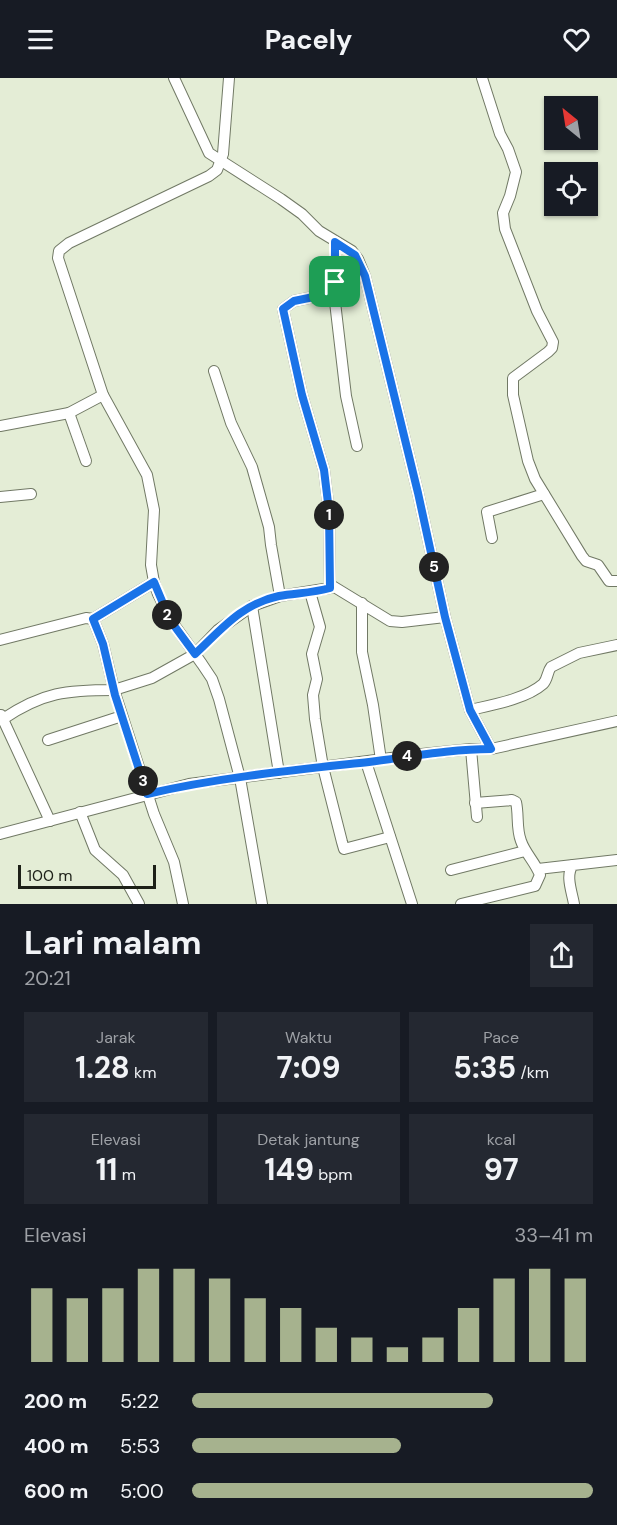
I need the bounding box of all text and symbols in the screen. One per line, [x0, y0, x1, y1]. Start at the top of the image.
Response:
text: Pacely [265, 22, 352, 57]
icon: menu [24, 23, 57, 56]
icon: heart [560, 23, 593, 56]
north arrow [544, 96, 598, 150]
map controls [544, 96, 598, 216]
button: locate [544, 162, 598, 216]
pin [309, 256, 360, 307]
icon: arrive [318, 265, 351, 298]
pin: 1 [314, 500, 344, 530]
text: 1 [326, 504, 332, 525]
pin: 5 [419, 552, 449, 582]
text: 5 [429, 556, 439, 577]
pin: 2 [152, 600, 182, 630]
text: 2 [162, 604, 172, 625]
pin: 4 [392, 741, 422, 771]
text: 4 [402, 745, 412, 766]
pin: 3 [128, 766, 158, 796]
text: 3 [138, 770, 148, 791]
scale bar [18, 862, 156, 890]
text: 100 m [27, 865, 72, 886]
text: Lari malam [24, 921, 202, 964]
button: share [530, 924, 593, 987]
text: 20:21 [24, 965, 71, 991]
text: Jarak [96, 1027, 136, 1048]
text: Waktu [285, 1027, 332, 1048]
text: Pace [483, 1027, 519, 1048]
text: 1.28 [75, 1048, 130, 1087]
text: 7:09 [277, 1048, 340, 1087]
text: 5:35 [453, 1048, 516, 1087]
text: km [130, 1062, 156, 1083]
text: /km [516, 1062, 549, 1083]
text: Elevasi [91, 1129, 141, 1150]
text: Detak jantung [257, 1129, 360, 1150]
text: kcal [487, 1129, 516, 1150]
text: 11 [96, 1150, 117, 1189]
text: 149 [264, 1150, 314, 1189]
text: 97 [484, 1150, 519, 1189]
text: m [117, 1164, 136, 1185]
text: bpm [314, 1164, 353, 1185]
text: Elevasi [24, 1222, 86, 1248]
text: 33–41 m [514, 1222, 593, 1248]
text: 200 m [24, 1388, 87, 1414]
text: 5:22 [120, 1388, 159, 1414]
text: 400 m [24, 1433, 89, 1459]
text: 5:53 [120, 1433, 160, 1459]
text: 600 m [24, 1478, 88, 1504]
text: 5:00 [120, 1478, 164, 1504]

